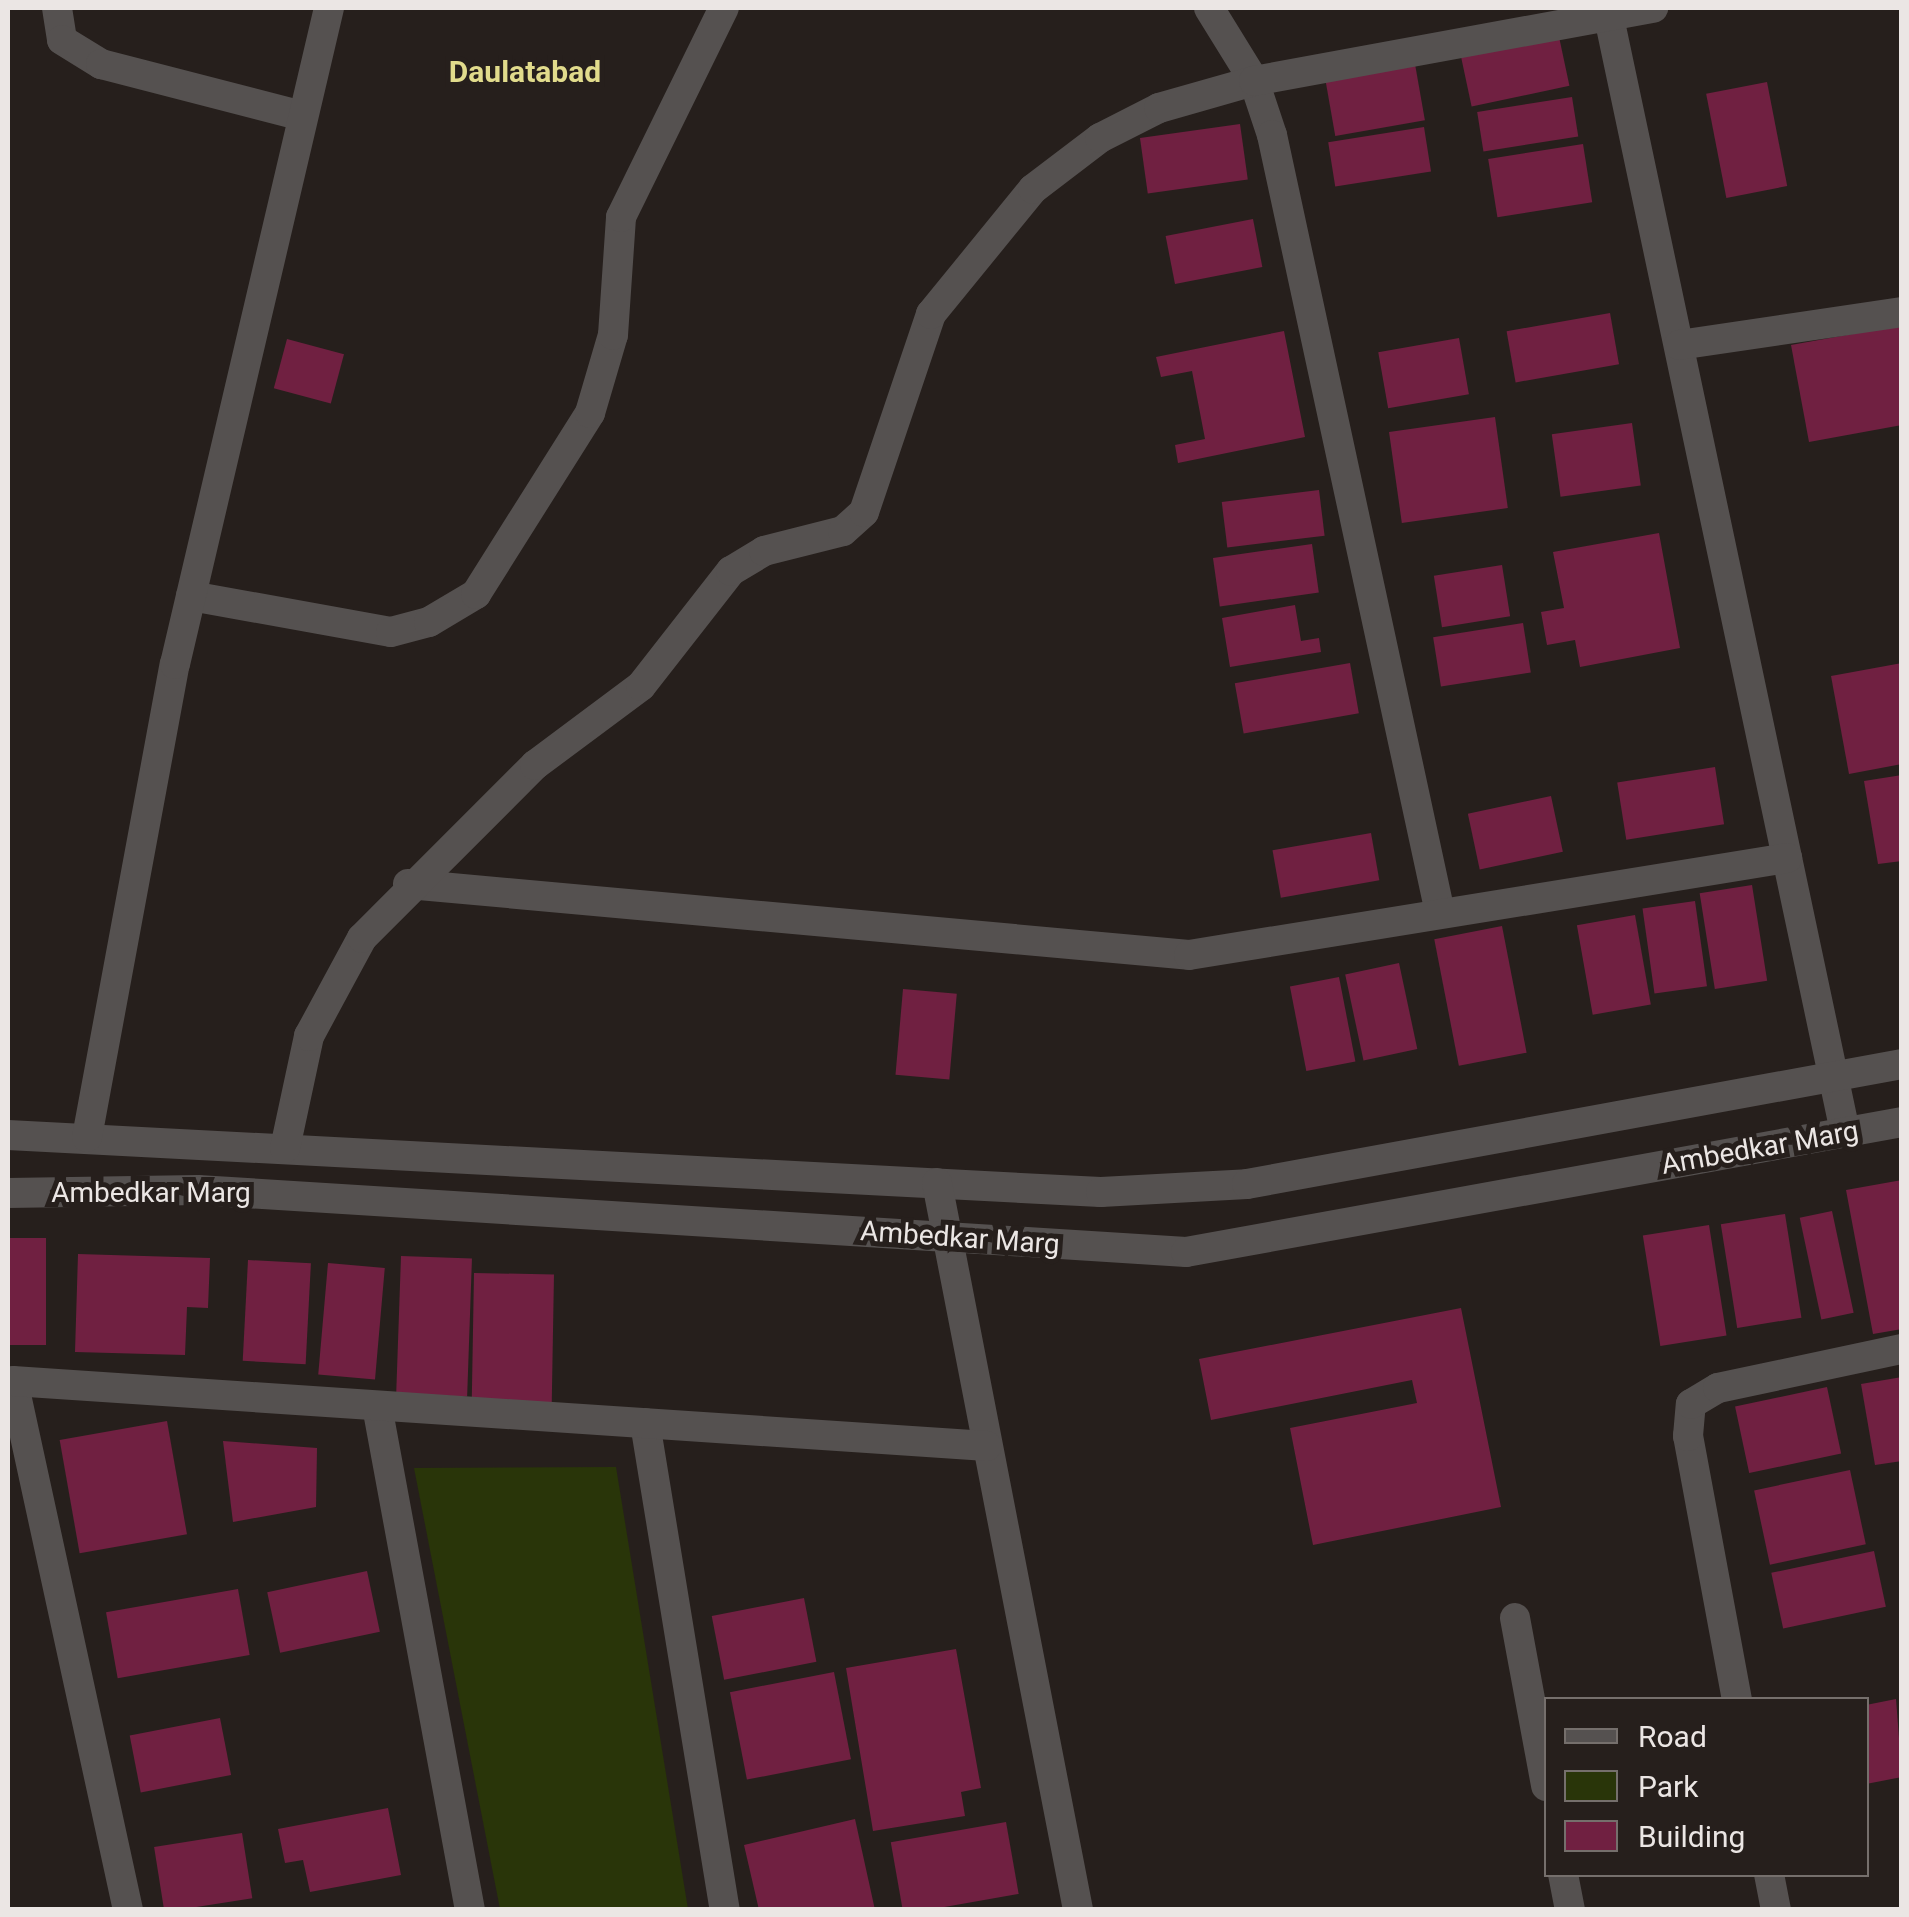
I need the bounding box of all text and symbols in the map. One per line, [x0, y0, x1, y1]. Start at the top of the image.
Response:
district label: Daulatabad [449, 54, 601, 90]
street label: Ambedkar Marg [1659, 1114, 1861, 1182]
street label: Ambedkar Marg [51, 1176, 251, 1210]
street label: Ambedkar Marg [859, 1214, 1061, 1262]
legend [1544, 1697, 1869, 1877]
text: Road [1638, 1719, 1707, 1754]
text: Park [1638, 1769, 1698, 1804]
text: Building [1638, 1819, 1745, 1854]

